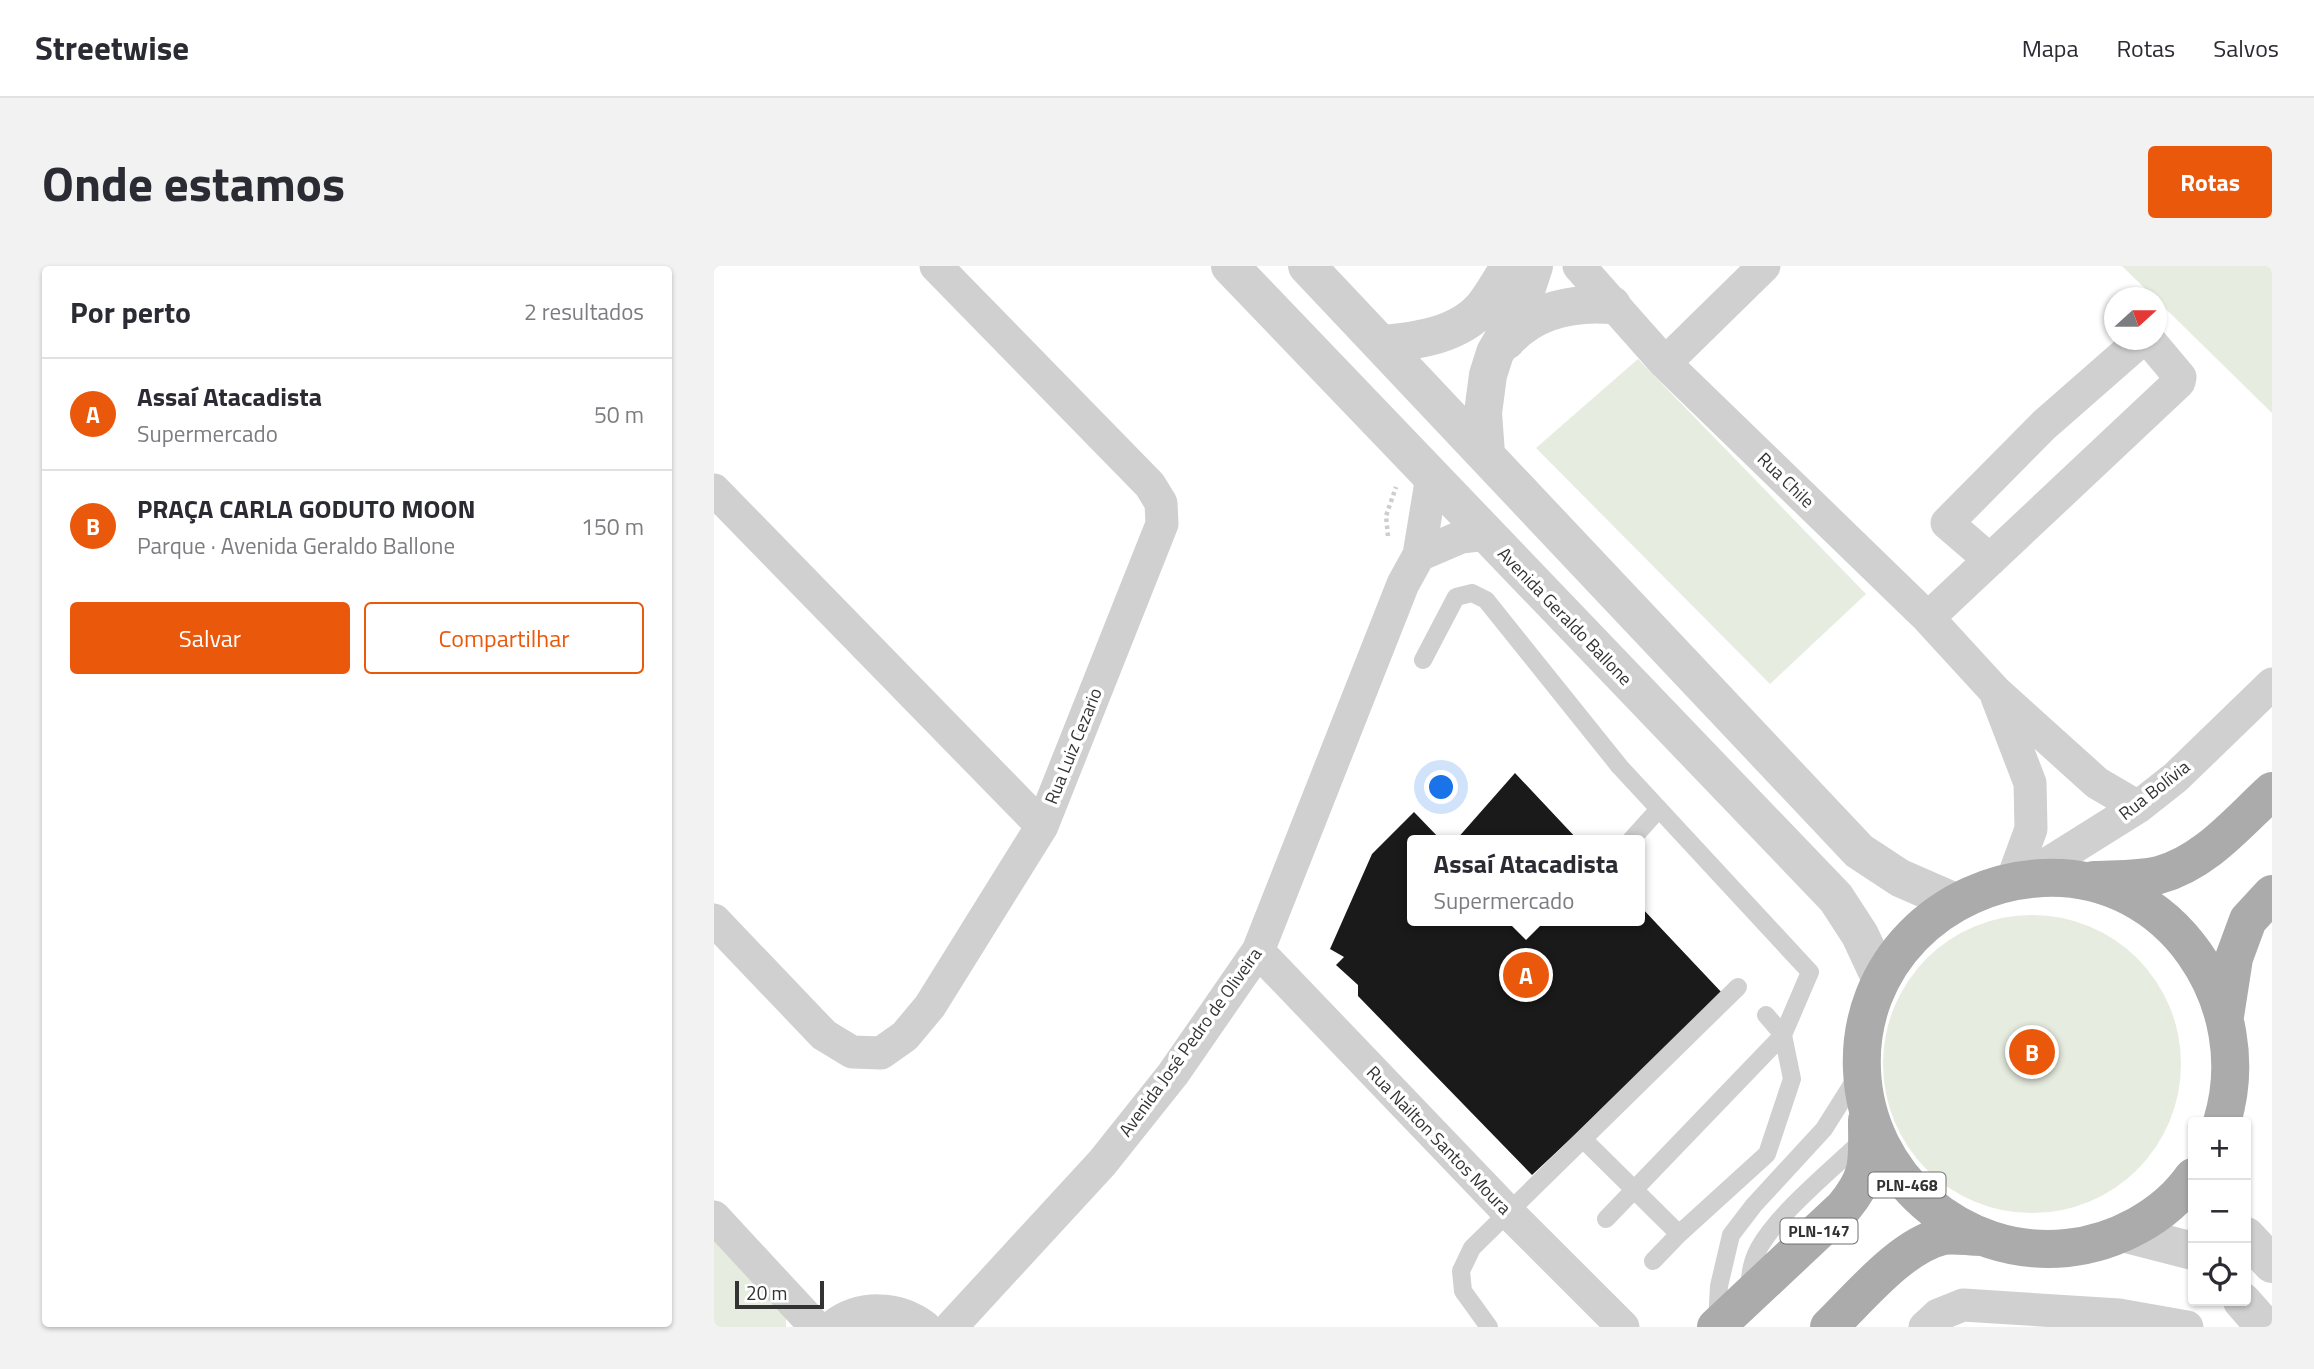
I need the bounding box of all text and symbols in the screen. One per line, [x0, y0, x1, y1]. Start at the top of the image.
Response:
text: Streetwise [35, 23, 189, 73]
text: Mapa [2022, 30, 2078, 66]
text: Rotas [2116, 30, 2175, 66]
text: Salvos [2213, 30, 2279, 66]
text: Onde estamos [42, 145, 345, 220]
button: Rotas [2148, 146, 2272, 218]
north arrow [2104, 287, 2167, 350]
text: Por perto [70, 289, 191, 335]
text: 2 resultados [524, 294, 644, 329]
text: Assaí Atacadista [137, 377, 322, 416]
text: A [86, 397, 100, 432]
text: 50 m [594, 397, 644, 432]
text: Supermercado [137, 416, 278, 451]
street label: Rua Chile [1751, 446, 1821, 514]
text: PRAÇA CARLA GODUTO MOON [137, 489, 476, 528]
text: B [86, 509, 100, 544]
text: 150 m [581, 509, 644, 544]
text: Parque · Avenida Geraldo Ballone [137, 528, 455, 563]
street label: Avenida Geraldo Ballone [1492, 541, 1638, 691]
button: Salvar [70, 602, 350, 674]
button: Compartilhar [364, 602, 644, 674]
street label: Rua Luiz Cezario [1037, 684, 1109, 808]
street label: Rua Bolívia [2113, 754, 2195, 826]
your location [1424, 770, 1458, 804]
popup [1407, 835, 1645, 926]
text: Assaí Atacadista [1434, 844, 1618, 883]
text: Supermercado [1434, 883, 1574, 918]
street label: Avenida José Pedro de Oliveira [1112, 942, 1268, 1142]
pin: A [1503, 949, 1549, 1001]
pin: B [2009, 1026, 2055, 1078]
street label: Rua Nailton Santos Moura [1360, 1059, 1518, 1221]
map controls [2188, 1117, 2251, 1306]
button: + [2188, 1117, 2251, 1180]
road number: PLN-468 [1868, 1172, 1946, 1197]
button: − [2188, 1180, 2251, 1243]
road number: PLN-147 [1780, 1219, 1858, 1244]
button: locate [2188, 1243, 2251, 1306]
scale bar [735, 1278, 824, 1310]
text: 20 m [746, 1278, 787, 1307]

